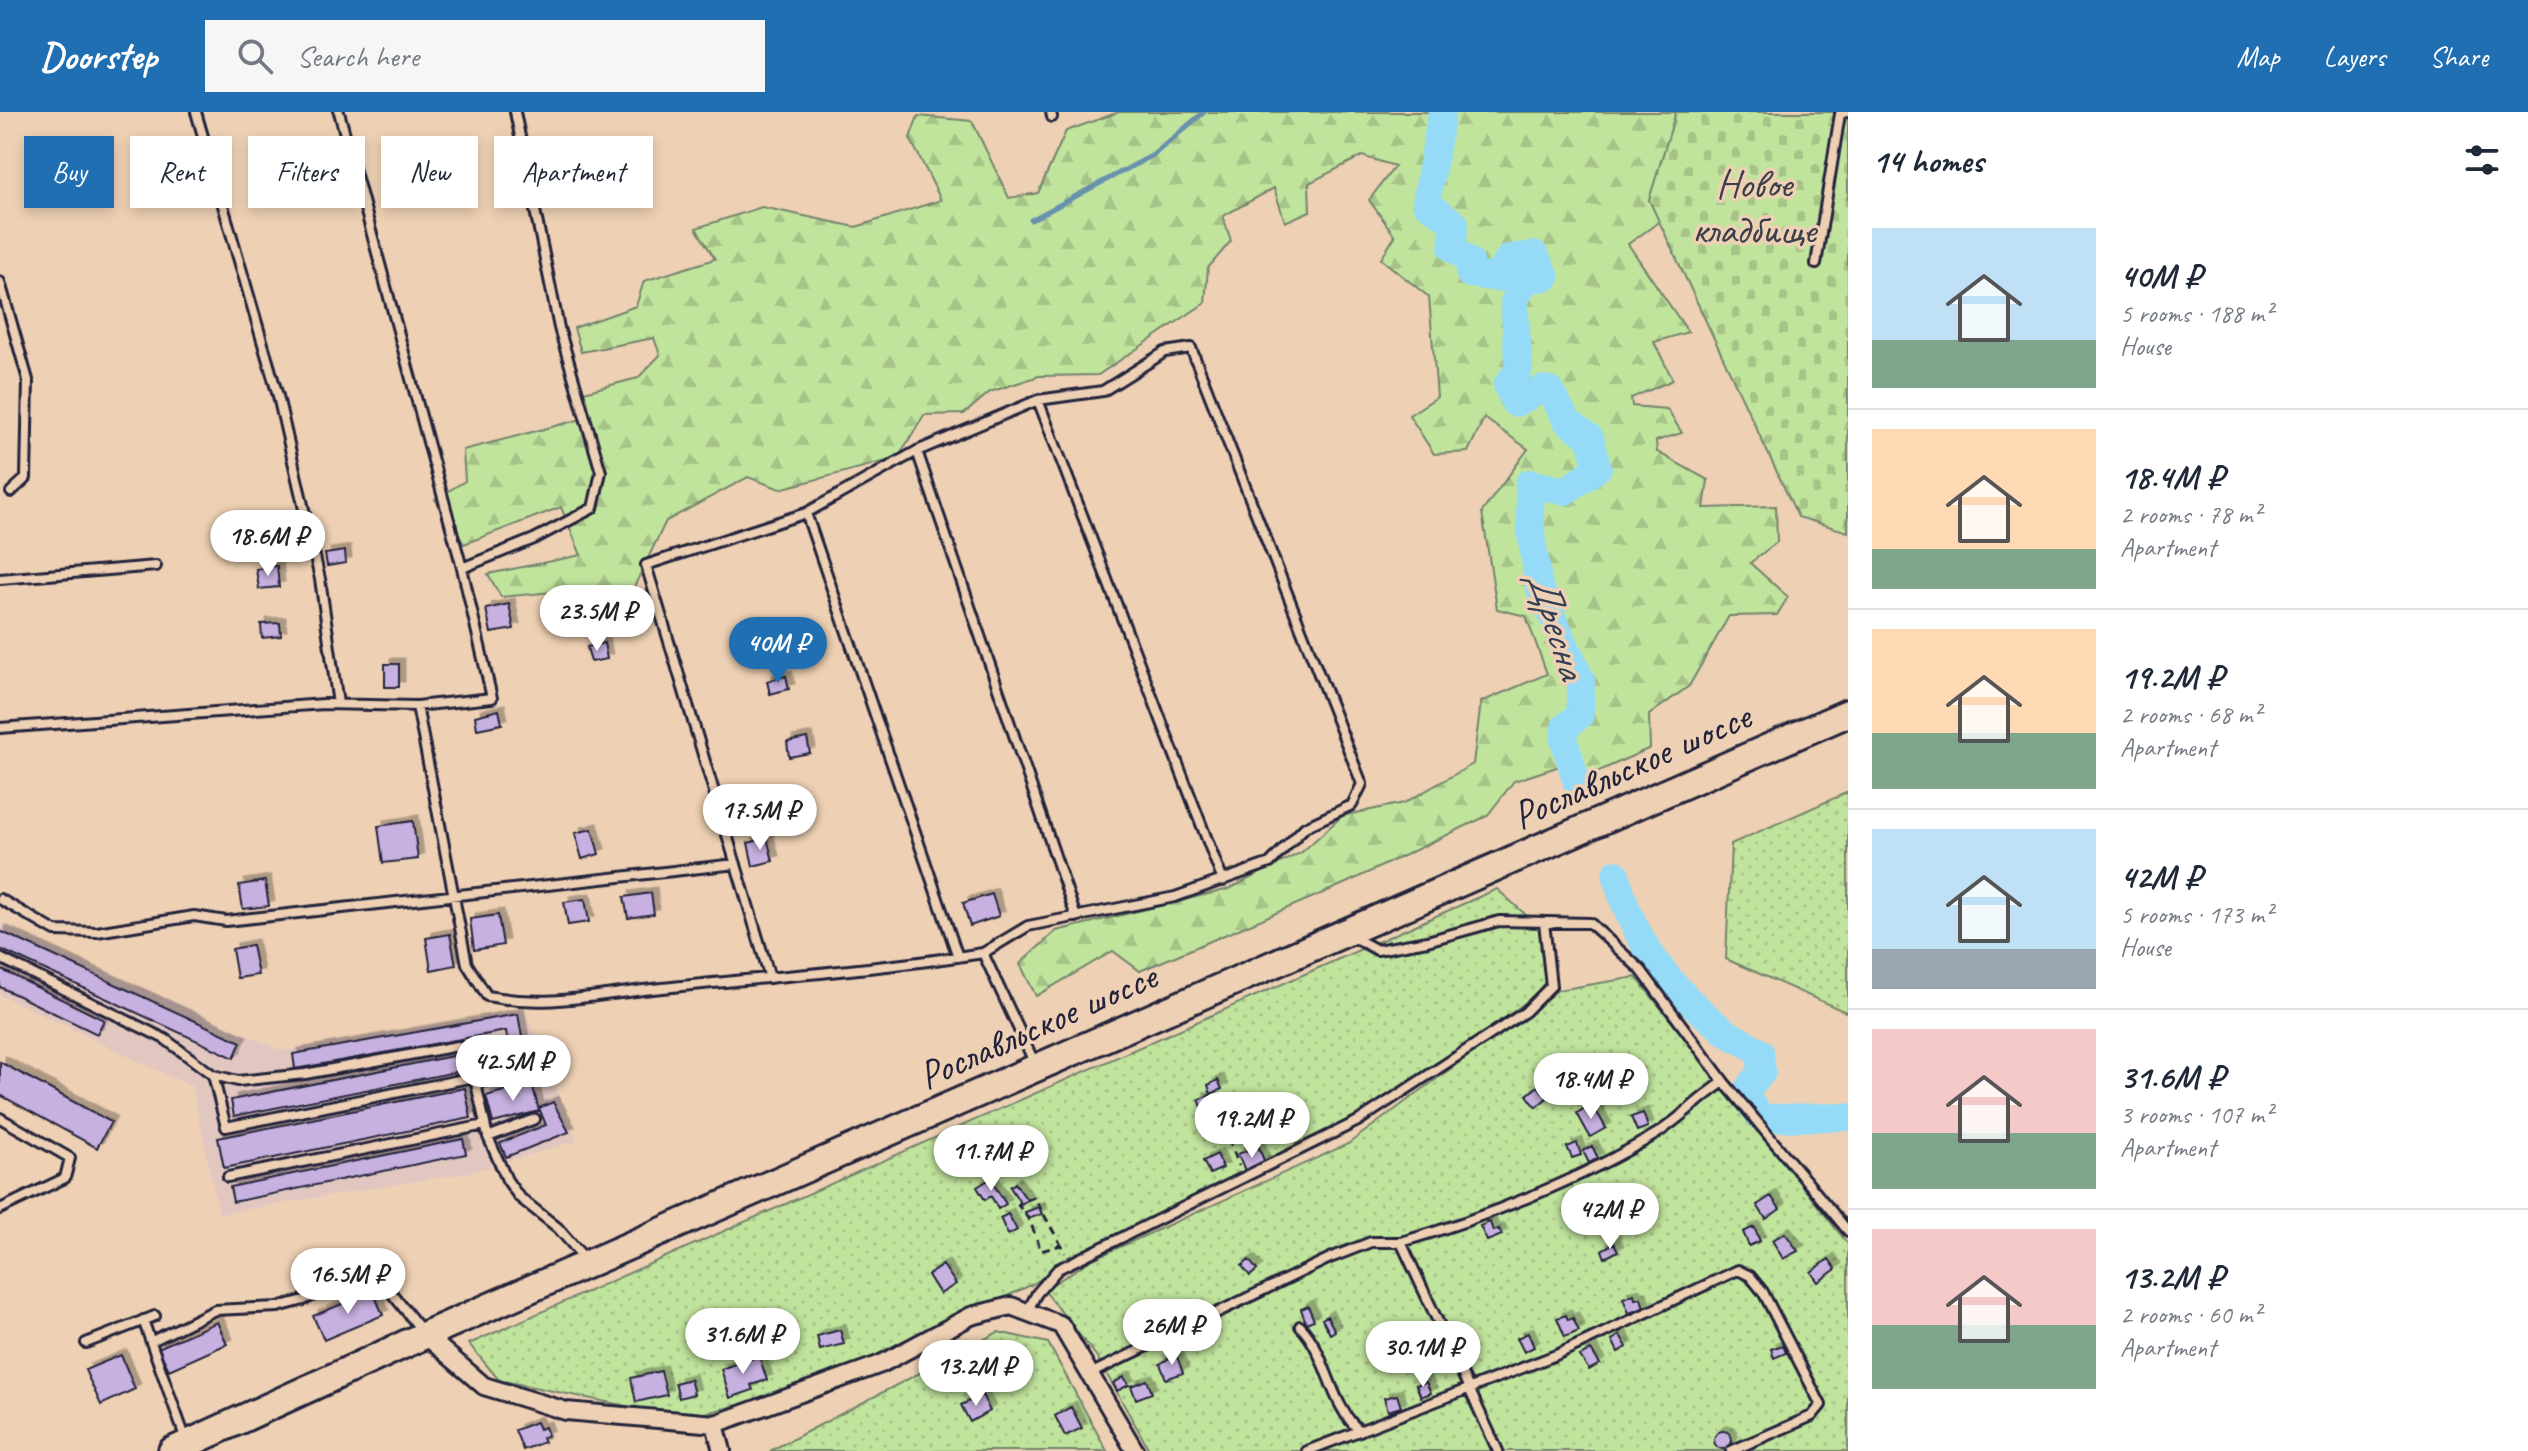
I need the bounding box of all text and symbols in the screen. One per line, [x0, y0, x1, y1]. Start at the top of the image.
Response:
search box [205, 20, 765, 92]
text: Doorstep [40, 33, 157, 80]
icon: search [233, 34, 277, 78]
text: Search here [297, 37, 419, 75]
text: Map [2237, 39, 2280, 74]
text: Layers [2324, 39, 2385, 74]
text: Share [2429, 39, 2488, 74]
chip: Buy [24, 136, 114, 208]
chip: Rent [130, 136, 232, 208]
chip: Filters [248, 136, 365, 208]
chip: New [381, 136, 478, 208]
chip: Apartment [494, 136, 653, 208]
icon: filters [2460, 138, 2504, 182]
text: 14 homes [1872, 139, 1983, 182]
park label: Новое кладбище [1692, 159, 1819, 255]
text: 40M ₽ [2120, 254, 2201, 297]
icon: home [1936, 260, 2032, 356]
text: 5 rooms · 188 m² [2120, 297, 2272, 330]
text: House [2120, 330, 2171, 363]
text: 18.4M ₽ [2120, 455, 2223, 498]
icon: home [1936, 461, 2032, 557]
text: 2 rooms · 78 m² [2120, 498, 2261, 531]
pin: 18.6M ₽ [194, 510, 342, 578]
text: 18.6M ₽ [228, 519, 308, 552]
text: Apartment [2120, 531, 2216, 564]
water label: Дресна [1514, 564, 1600, 688]
pin: 23.5M ₽ [523, 585, 671, 653]
text: 23.5M ₽ [558, 594, 636, 627]
pin: 40M ₽ [722, 617, 834, 685]
text: 40M ₽ [747, 626, 809, 659]
text: 19.2M ₽ [2120, 655, 2223, 698]
icon: home [1936, 661, 2032, 757]
street label: Рославльское шоссе [1505, 690, 1761, 841]
text: 2 rooms · 68 m² [2120, 698, 2261, 731]
text: Apartment [2120, 731, 2216, 764]
pin: 17.5M ₽ [686, 784, 834, 852]
text: 17.5M ₽ [721, 793, 799, 826]
text: 42M ₽ [2120, 855, 2201, 898]
icon: home [1936, 861, 2032, 957]
text: 5 rooms · 173 m² [2120, 898, 2272, 931]
text: House [2120, 931, 2171, 964]
street label: Рославльское шоссе [911, 950, 1167, 1101]
pin: 42.5M ₽ [439, 1035, 587, 1103]
text: 42.5M ₽ [474, 1044, 552, 1077]
pin: 18.4M ₽ [1517, 1053, 1665, 1121]
text: 31.6M ₽ [2120, 1055, 2224, 1098]
icon: home [1936, 1061, 2032, 1157]
text: 18.4M ₽ [1552, 1062, 1630, 1095]
pin: 19.2M ₽ [1178, 1092, 1326, 1160]
text: 3 rooms · 107 m² [2120, 1098, 2272, 1131]
text: 19.2M ₽ [1213, 1101, 1291, 1134]
pin: 11.7M ₽ [917, 1125, 1065, 1193]
text: Apartment [2120, 1131, 2216, 1164]
text: 11.7M ₽ [952, 1134, 1030, 1167]
pin: 42M ₽ [1554, 1183, 1666, 1251]
text: 42M ₽ [1579, 1192, 1641, 1225]
pin: 16.5M ₽ [274, 1248, 422, 1316]
text: 13.2M ₽ [2120, 1255, 2223, 1298]
text: 16.5M ₽ [308, 1257, 388, 1290]
icon: home [1936, 1261, 2032, 1357]
text: 2 rooms · 60 m² [2120, 1298, 2261, 1331]
pin: 26M ₽ [1116, 1299, 1228, 1367]
pin: 31.6M ₽ [669, 1308, 817, 1376]
text: 26M ₽ [1141, 1308, 1203, 1341]
text: 31.6M ₽ [703, 1317, 783, 1350]
pin: 30.1M ₽ [1349, 1321, 1497, 1389]
text: 30.1M ₽ [1384, 1330, 1462, 1363]
text: Apartment [2120, 1331, 2216, 1364]
pin: 13.2M ₽ [902, 1340, 1050, 1408]
text: 13.2M ₽ [937, 1349, 1015, 1382]

